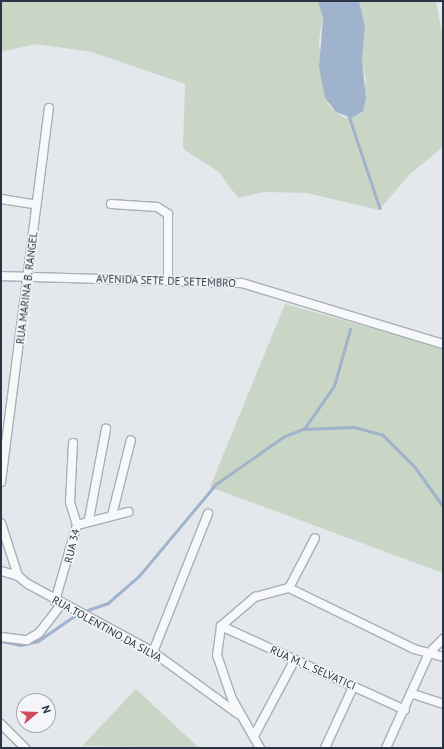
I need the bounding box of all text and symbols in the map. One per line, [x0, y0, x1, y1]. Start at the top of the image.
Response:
street label: RUA MARINA B. RANGEL [13, 230, 41, 346]
street label: AVENIDA SETE DE SETEMBRO [96, 272, 236, 290]
street label: RUA 34 [62, 527, 82, 565]
street label: RUA TOLENTINO DA SILVA [49, 593, 165, 665]
street label: RUA M. L. SELVATICI [267, 643, 359, 693]
north arrow [16, 693, 56, 733]
text: N [39, 704, 54, 715]

